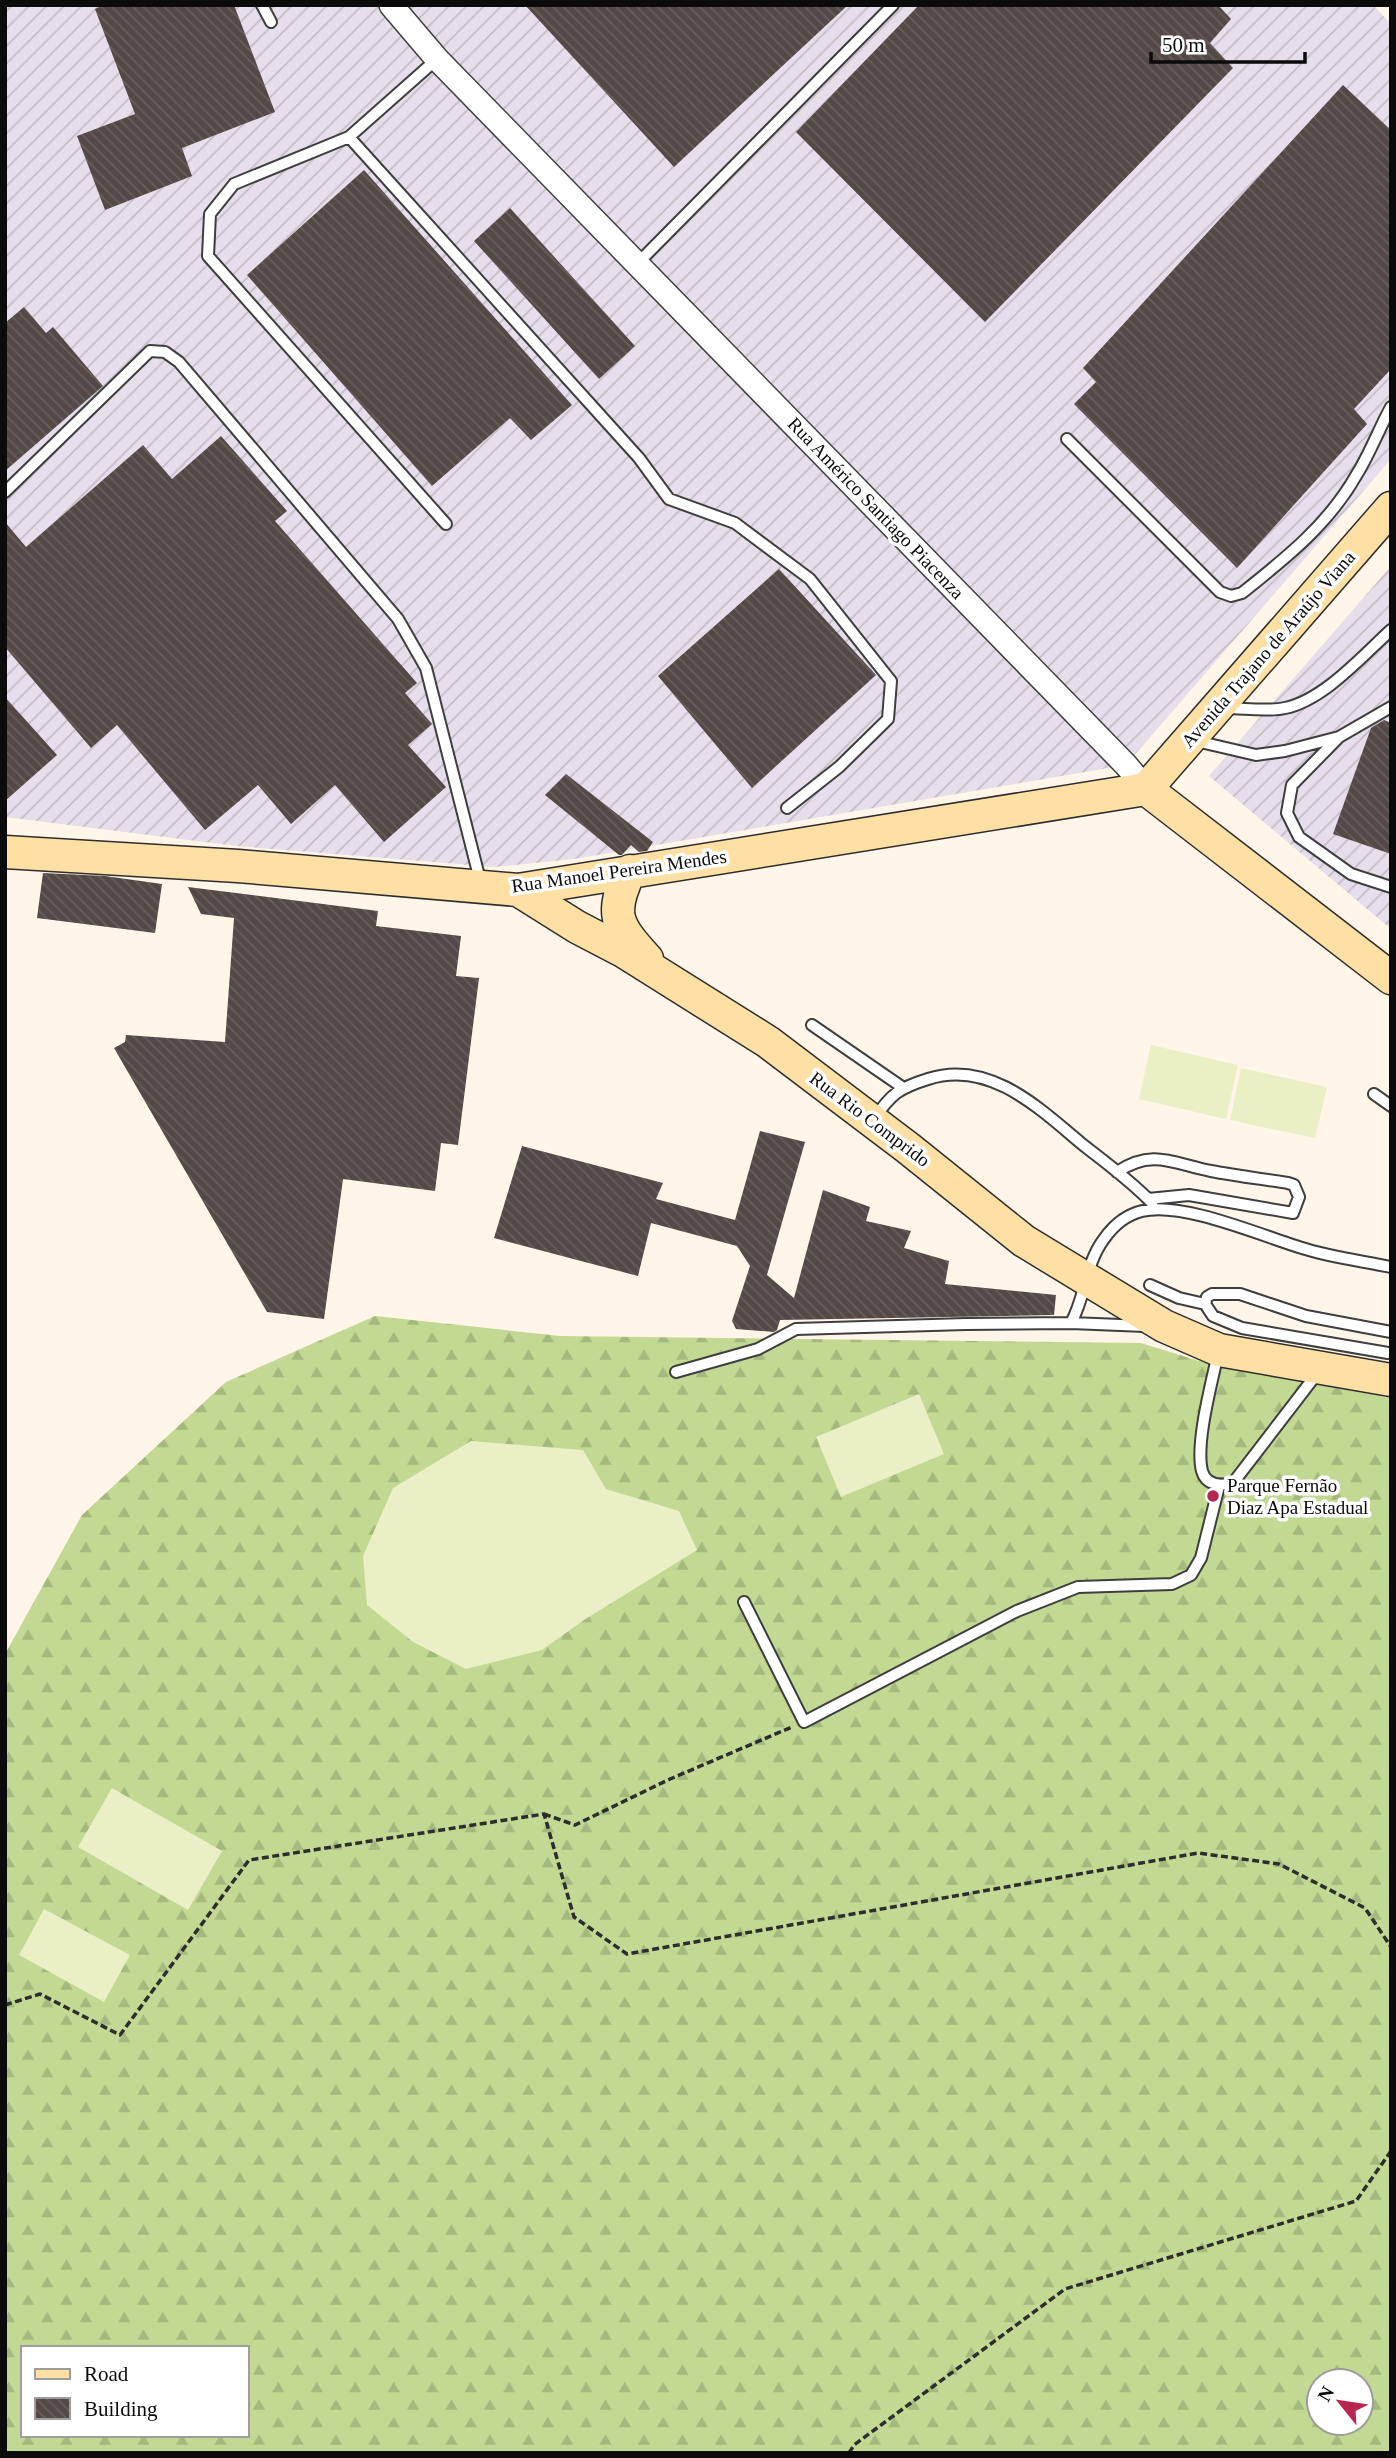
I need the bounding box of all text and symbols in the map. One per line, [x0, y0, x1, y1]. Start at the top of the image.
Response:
scale bar [1151, 21, 1305, 65]
text: 50 m [1162, 33, 1205, 57]
street label: Rua Américo Santiago Piacenza [784, 413, 969, 604]
street label: Avenida Trajano de Araújo Viana [1177, 546, 1359, 752]
street label: Rua Manoel Pereira Mendes [510, 846, 728, 896]
street label: Rua Rio Comprido [806, 1067, 934, 1171]
place label: Parque Fernão Diaz Apa Estadual [1227, 1475, 1368, 1518]
marker: Parque Fernão Diaz Apa Estadual [1205, 1488, 1221, 1504]
legend [21, 2346, 248, 2437]
text: Road [84, 2362, 129, 2386]
north arrow [1305, 2367, 1375, 2437]
text: N [1313, 2382, 1338, 2405]
text: Building [84, 2397, 158, 2421]

